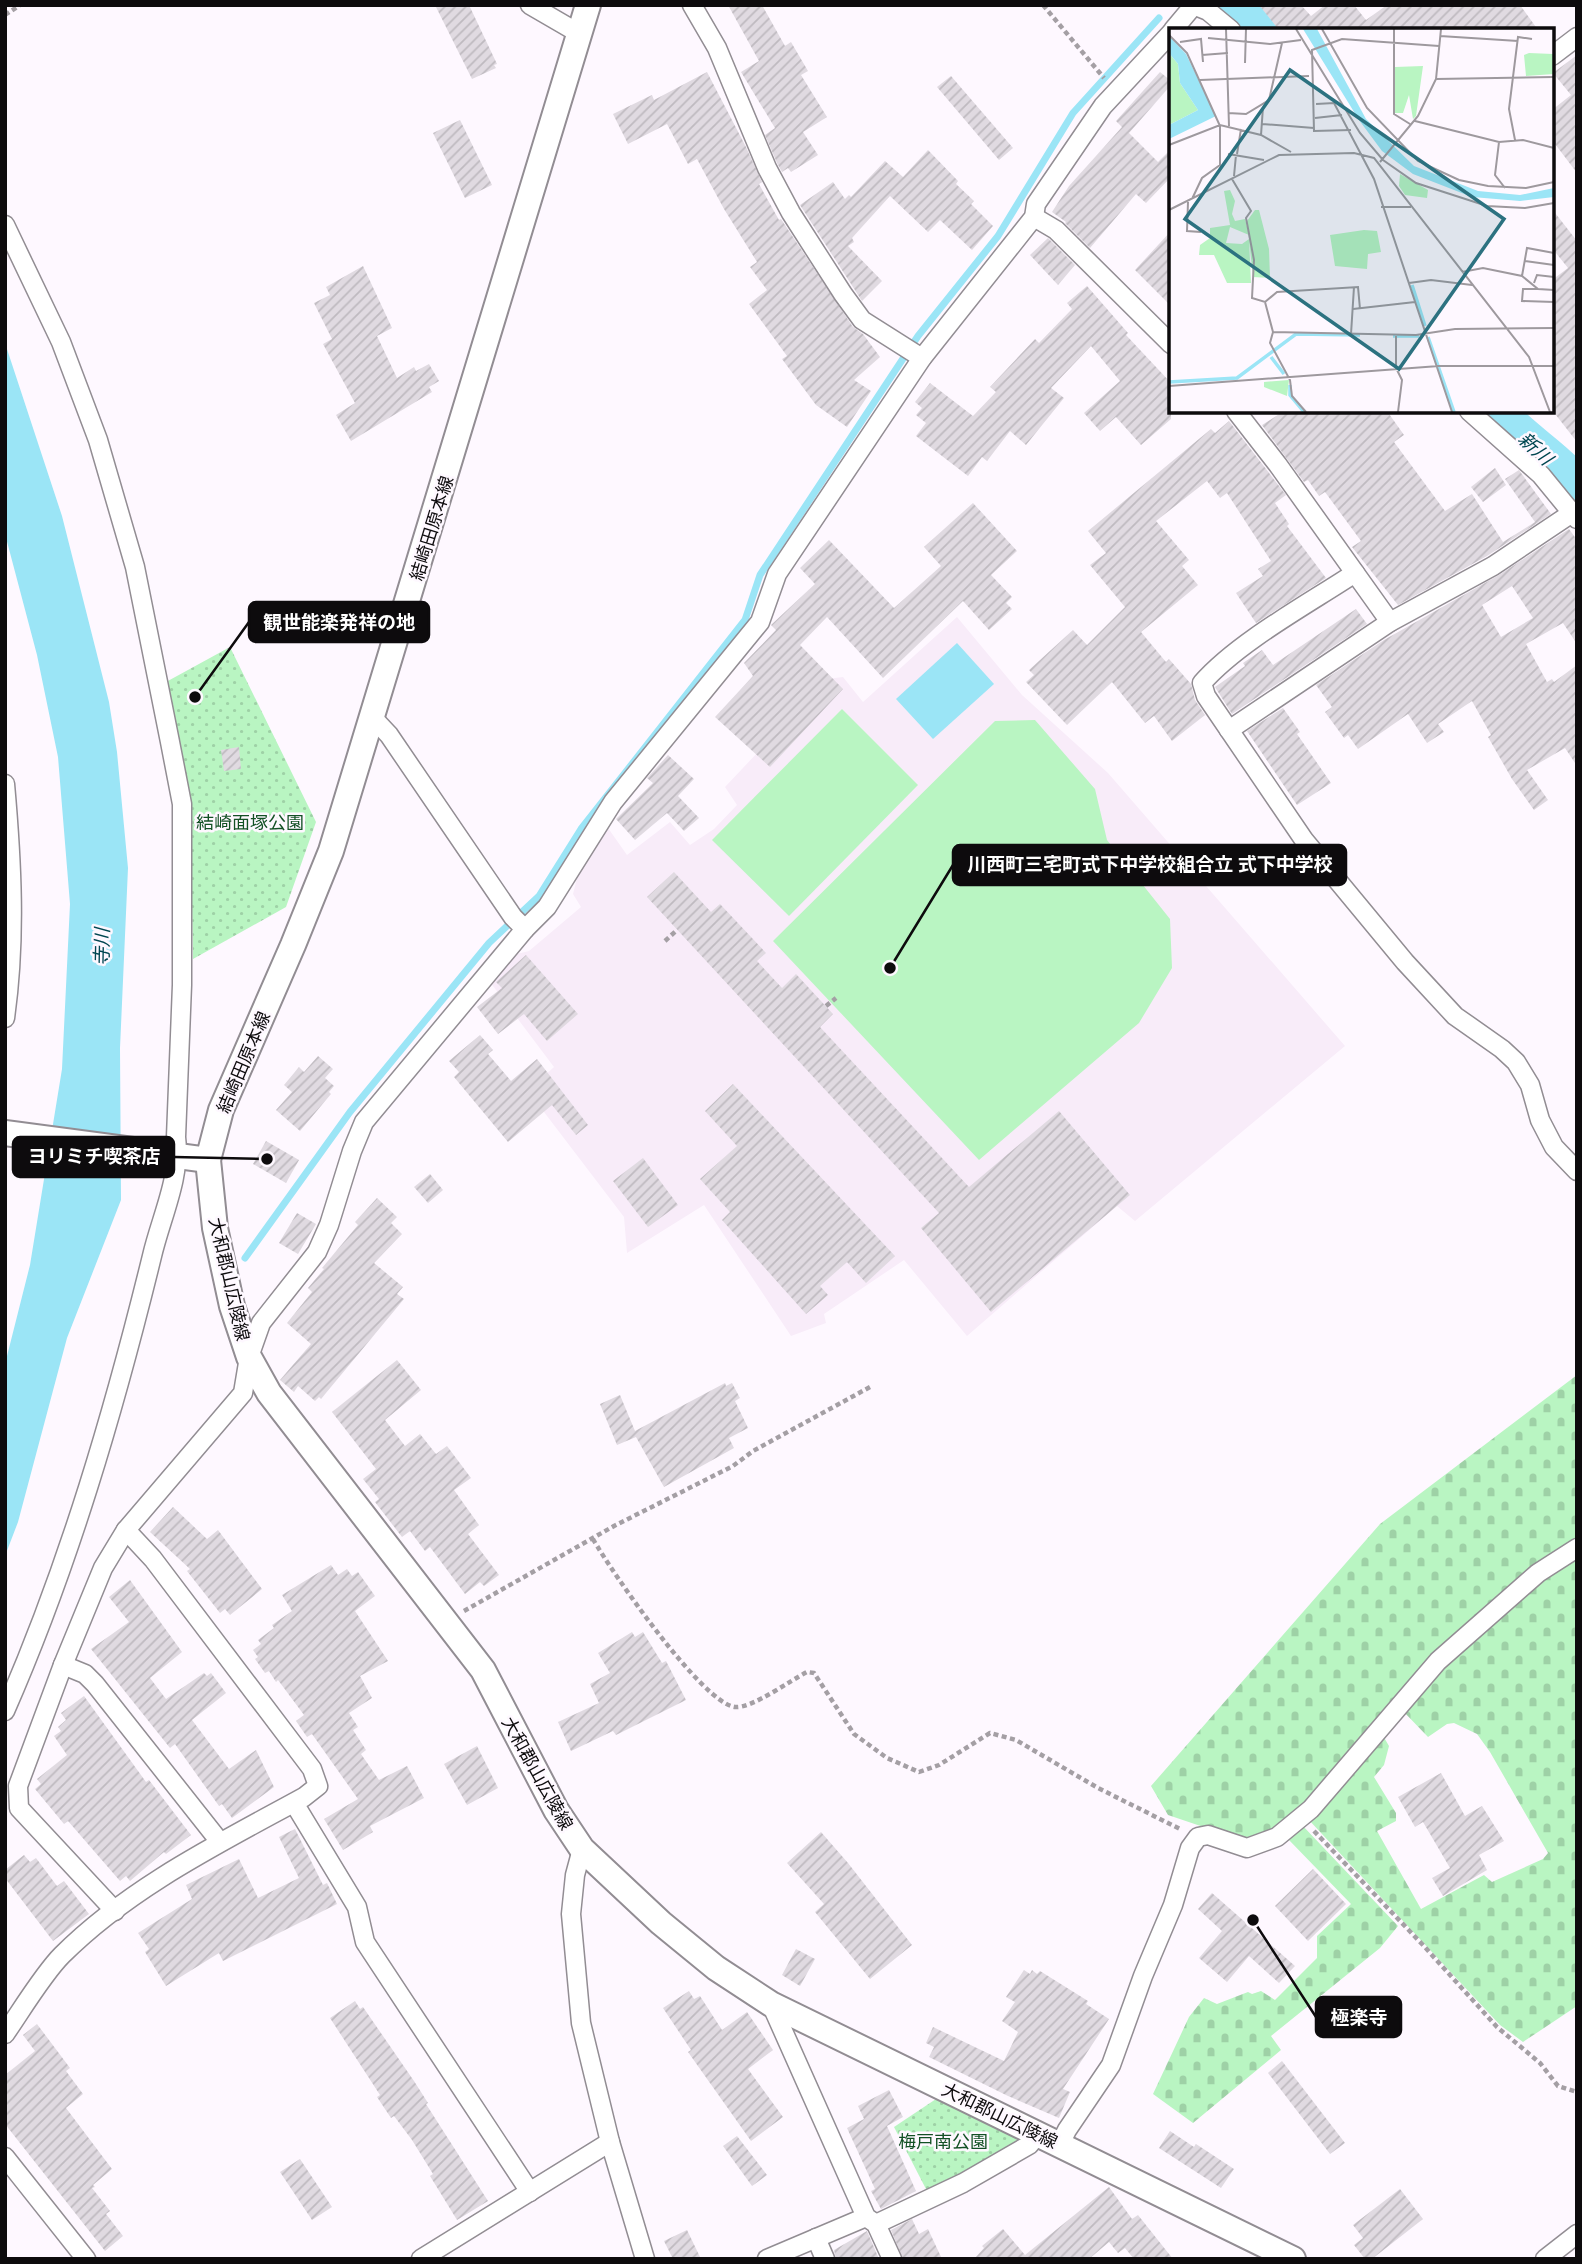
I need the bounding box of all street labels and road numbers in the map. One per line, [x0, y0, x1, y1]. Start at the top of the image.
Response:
street label: 結崎田原本線 [405, 473, 457, 583]
street label: 結崎田原本線 [212, 1008, 274, 1116]
street label: 大和郡山広陵線 [205, 1215, 255, 1343]
street label: 大和郡山広陵線 [498, 1713, 578, 1833]
street label: 大和郡山広陵線 [939, 2077, 1061, 2153]

